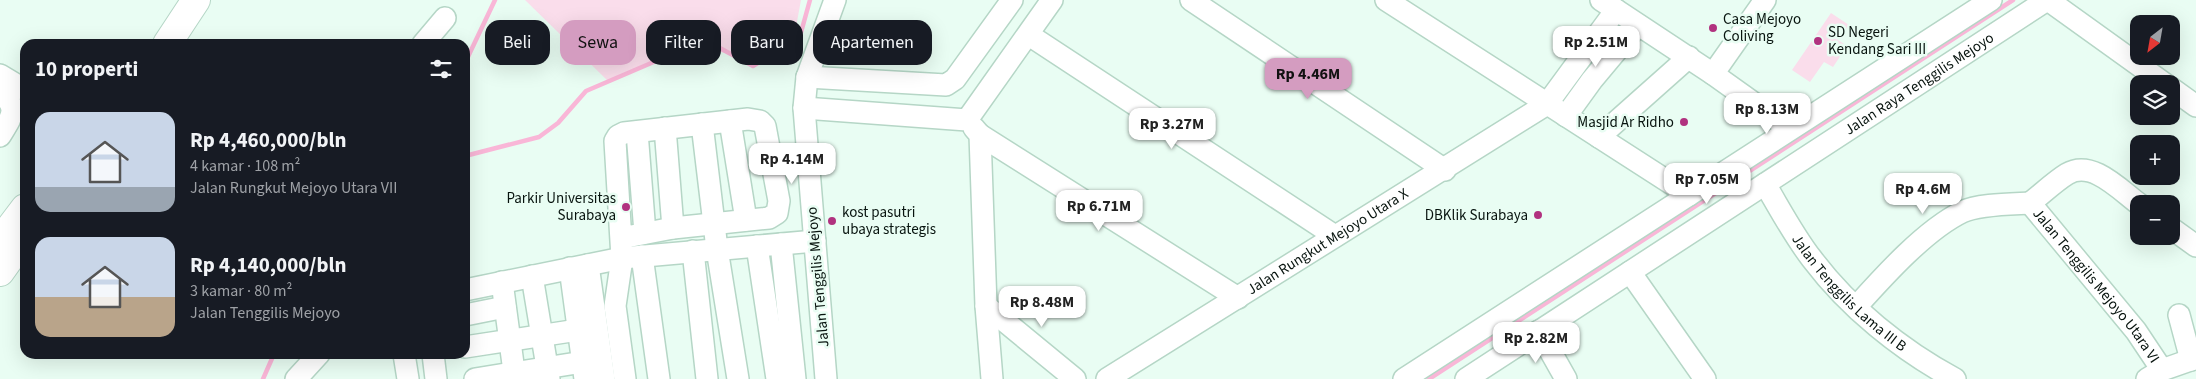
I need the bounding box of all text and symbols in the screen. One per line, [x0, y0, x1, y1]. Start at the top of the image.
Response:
place label: Casa Mejoyo Coliving [1723, 9, 1801, 47]
north arrow [2130, 15, 2180, 65]
map controls [2130, 15, 2180, 245]
chip: Beli [485, 20, 550, 65]
chip: Sewa [560, 20, 636, 65]
chip: Filter [646, 20, 721, 65]
chip: Baru [731, 20, 803, 65]
chip: Apartemen [813, 20, 932, 65]
marker: Casa Mejoyo Coliving [1707, 22, 1719, 34]
place label: SD Negeri Kendang Sari III [1828, 22, 1926, 60]
pin: Rp 2.51M [1544, 26, 1648, 68]
street label: Jalan Raya Tenggilis Mejoyo [1840, 27, 1998, 140]
text: Rp 2.51M [1564, 31, 1628, 53]
marker: SD Negeri Kendang Sari III [1812, 35, 1824, 47]
text: 10 properti [35, 54, 138, 84]
icon: filters [427, 55, 455, 83]
pin: Rp 4.46M [1256, 58, 1360, 100]
text: Rp 4.46M [1276, 63, 1340, 85]
button: layers [2130, 75, 2180, 125]
pin: Rp 8.13M [1715, 92, 1819, 135]
text: Rp 8.13M [1735, 98, 1799, 120]
pin: Rp 3.27M [1120, 108, 1224, 150]
place label: Masjid Ar Ridho [1577, 112, 1674, 133]
text: Rp 3.27M [1140, 113, 1204, 135]
marker: Masjid Ar Ridho [1678, 116, 1690, 128]
text: Rp 4,460,000/bln [190, 125, 347, 155]
icon: home [75, 132, 135, 192]
button: + [2130, 135, 2180, 185]
pin: Rp 4.14M [740, 142, 844, 185]
text: Rp 4.14M [760, 148, 824, 170]
text: 4 kamar · 108 m² [190, 155, 300, 177]
pin: Rp 7.05M [1655, 162, 1759, 205]
text: Rp 7.05M [1675, 168, 1739, 190]
pin: Rp 4.6M [1877, 172, 1969, 215]
text: Jalan Rungkut Mejoyo Utara VII [190, 177, 397, 199]
text: Rp 4.6M [1895, 178, 1951, 200]
street label: Jalan Rungkut Mejoyo Utara X [1243, 183, 1412, 300]
place label: Parkir Universitas Surabaya [506, 188, 616, 226]
pin: Rp 6.71M [1047, 190, 1151, 232]
text: Rp 6.71M [1067, 195, 1131, 217]
button: − [2130, 195, 2180, 245]
marker: Parkir Universitas Surabaya [620, 201, 632, 213]
place label: kost pasutri ubaya strategis [842, 202, 936, 240]
street label: Jalan Tenggilis Mejoyo Utara VI [2028, 204, 2165, 367]
place label: DBKlik Surabaya [1425, 205, 1528, 226]
street label: Jalan Tenggilis Mejoyo [801, 206, 835, 348]
marker: DBKlik Surabaya [1532, 209, 1544, 221]
marker: kost pasutri ubaya strategis [826, 215, 838, 227]
street label: Jalan Tenggilis Lama III B [1787, 230, 1911, 357]
text: Rp 4,140,000/bln [190, 250, 347, 280]
icon: home [75, 257, 135, 317]
text: 3 kamar · 80 m² [190, 280, 292, 302]
pin: Rp 8.48M [990, 286, 1094, 328]
text: Rp 8.48M [1010, 291, 1074, 313]
text: Jalan Tenggilis Mejoyo [190, 302, 340, 324]
pin: Rp 2.82M [1484, 322, 1588, 364]
text: Rp 2.82M [1504, 327, 1568, 349]

